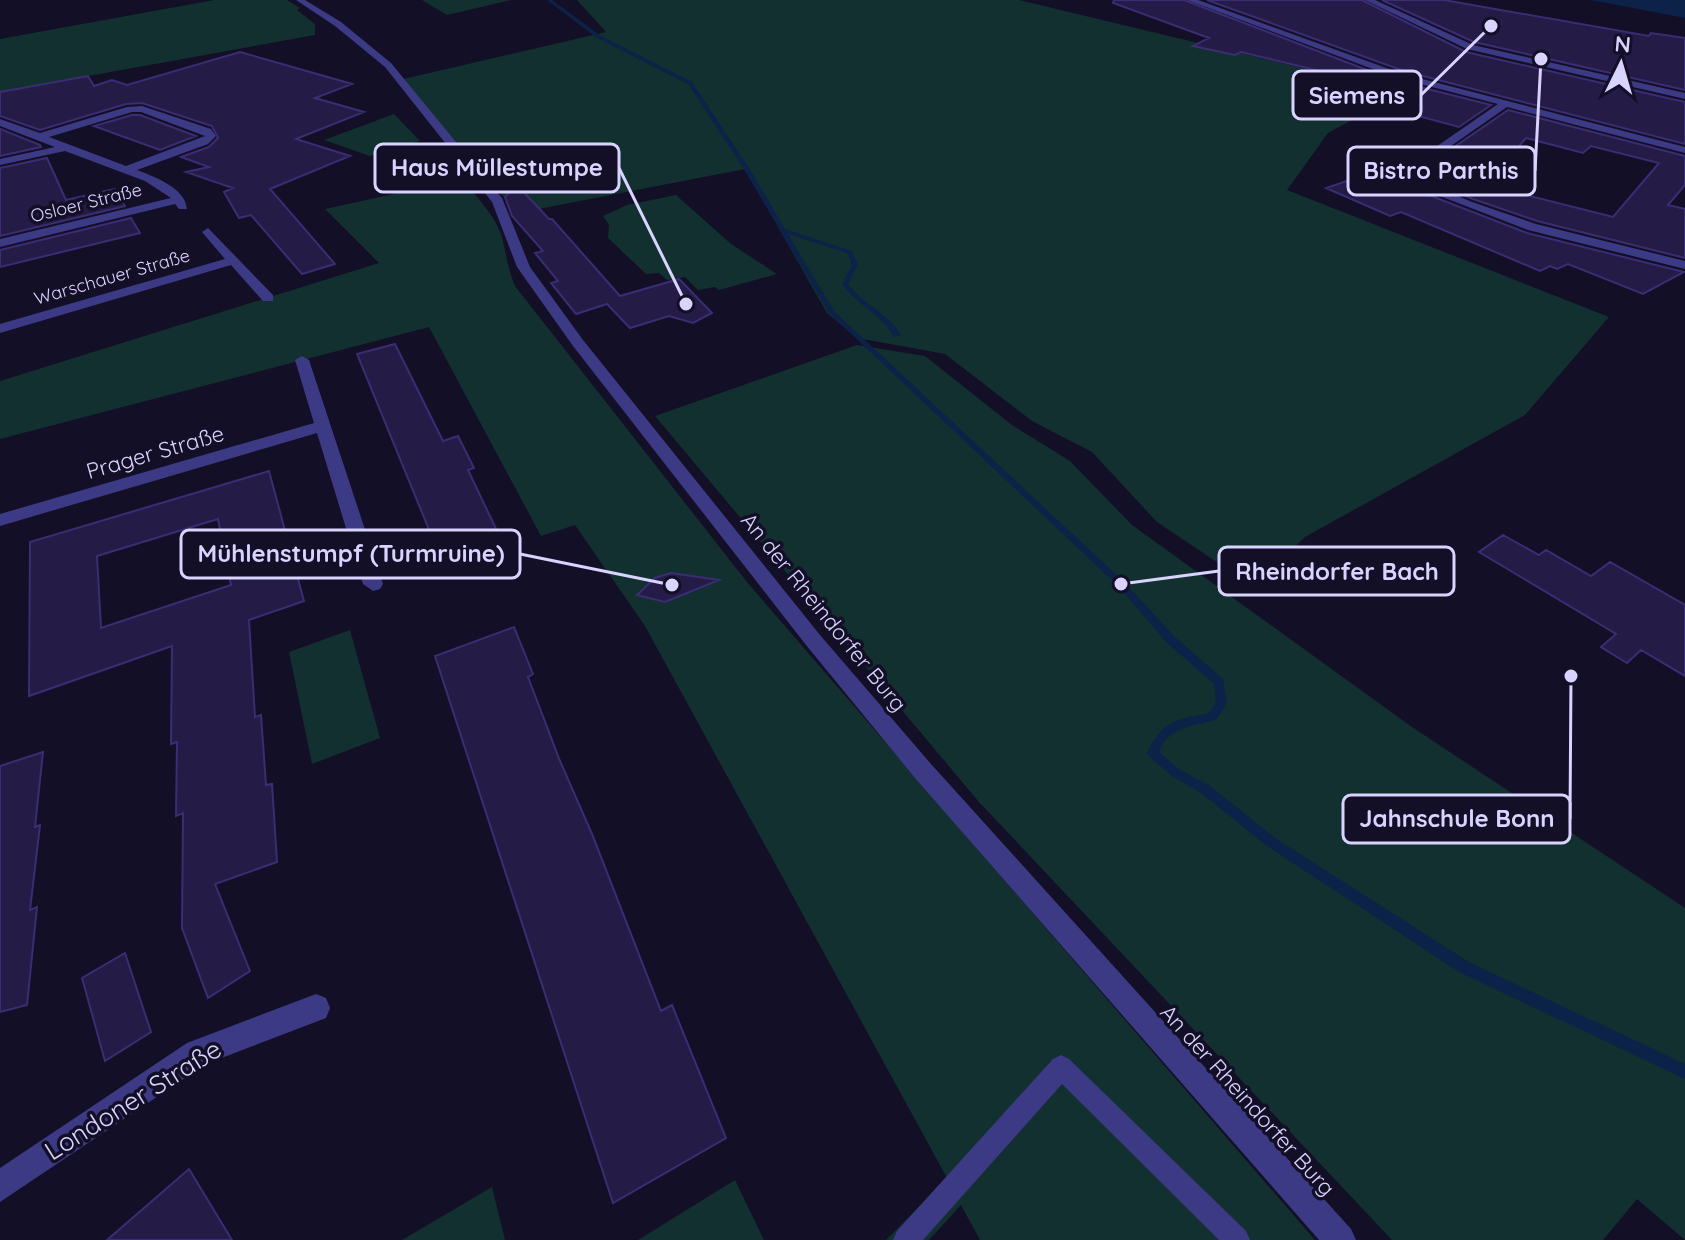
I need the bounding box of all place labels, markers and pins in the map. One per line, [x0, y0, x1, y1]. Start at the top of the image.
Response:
callout: Siemens [1293, 71, 1421, 119]
callout: Haus Müllestumpe [375, 144, 619, 192]
callout: Bistro Parthis [1348, 147, 1535, 195]
callout: Mühlenstumpf (Turmruine) [181, 530, 520, 578]
callout: Rheindorfer Bach [1219, 547, 1454, 595]
callout: Jahnschule Bonn [1343, 795, 1570, 843]

